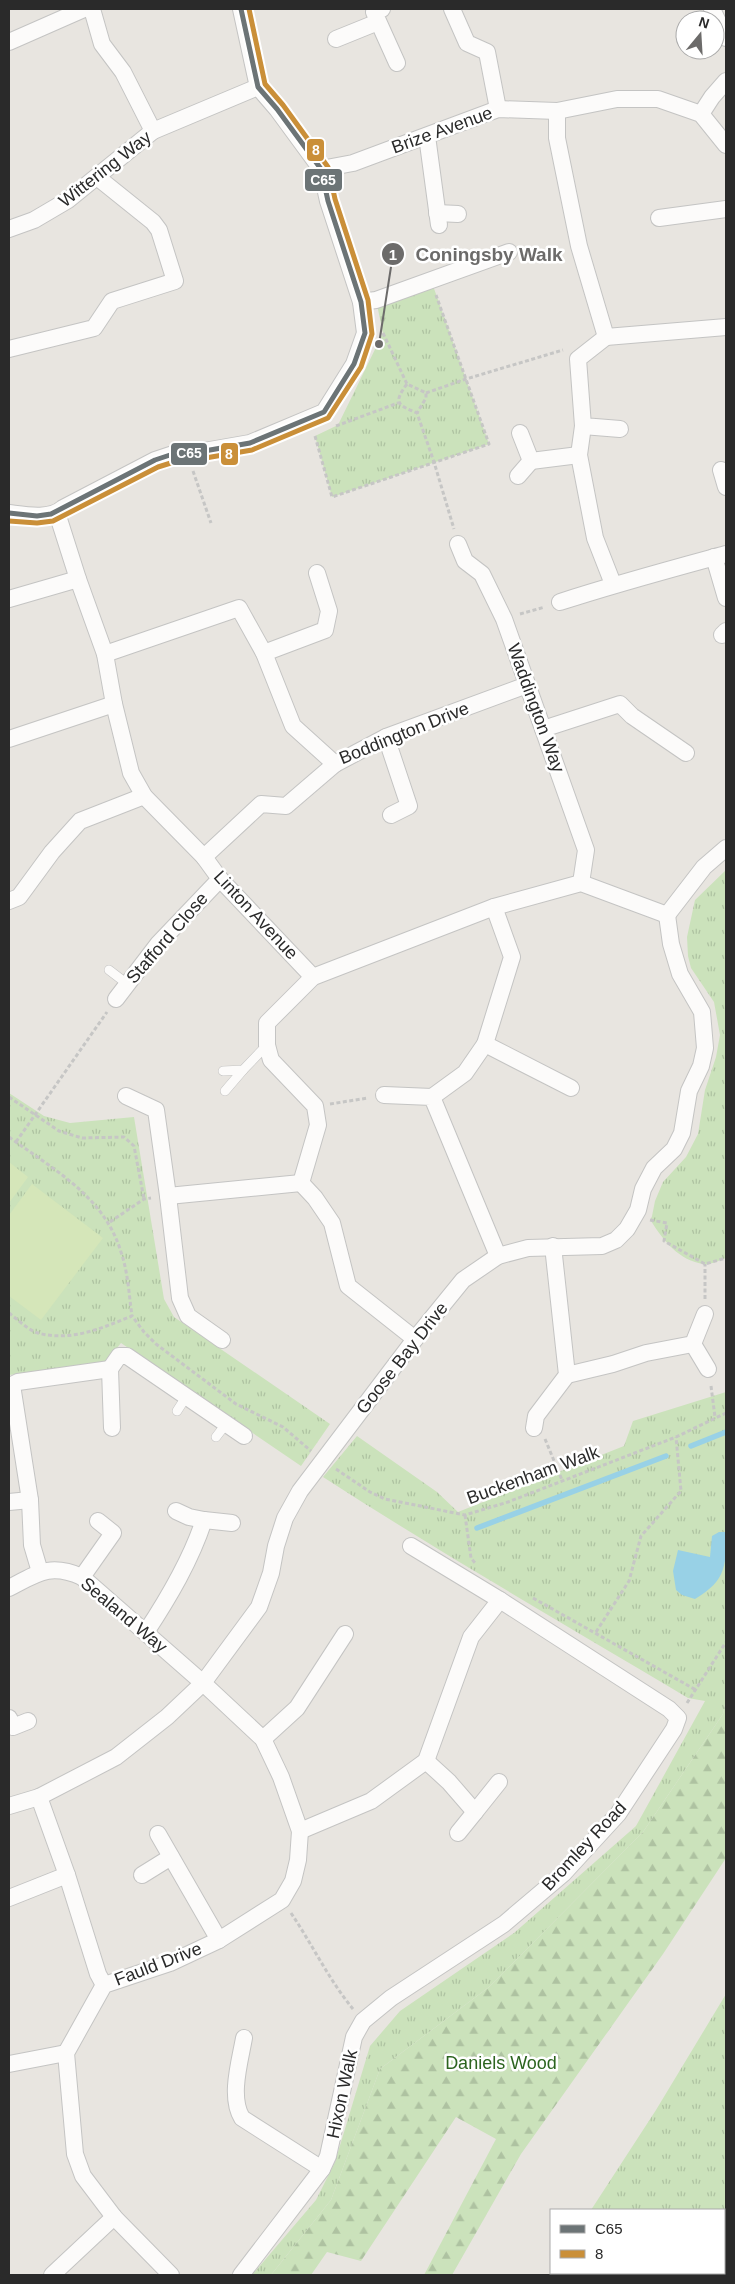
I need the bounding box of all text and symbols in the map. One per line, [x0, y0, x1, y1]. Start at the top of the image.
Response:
north arrow [675, 10, 725, 60]
text: N [697, 13, 711, 32]
street label: Brize Avenue [389, 103, 495, 157]
street label: Wittering Way [55, 127, 155, 211]
line badge: 8 [306, 138, 325, 162]
text: 8 [312, 142, 320, 158]
line badge: C65 [304, 168, 343, 192]
text: C65 [310, 172, 336, 188]
callout: Coningsby Walk [381, 237, 573, 271]
text: Coningsby Walk [415, 244, 563, 265]
text: 1 [389, 246, 397, 263]
line badge: C65 [170, 442, 208, 466]
line badge: 8 [220, 442, 239, 466]
text: C65 [176, 445, 202, 461]
text: 8 [225, 446, 233, 462]
street label: Waddington Way [503, 641, 569, 775]
street label: Boddington Drive [336, 698, 472, 768]
street label: Linton Avenue [210, 867, 302, 963]
street label: Stafford Close [122, 889, 212, 987]
street label: Goose Bay Drive [352, 1298, 452, 1418]
street label: Buckenham Walk [464, 1441, 603, 1508]
street label: Sealand Way [77, 1573, 171, 1657]
street label: Bromley Road [538, 1797, 630, 1895]
street label: Fauld Drive [111, 1938, 205, 1990]
street label: Hixon Walk [323, 2047, 361, 2140]
park label: Daniels Wood [445, 2053, 557, 2073]
legend [550, 2209, 725, 2274]
text: C65 [595, 2220, 623, 2237]
text: 8 [595, 2245, 603, 2262]

